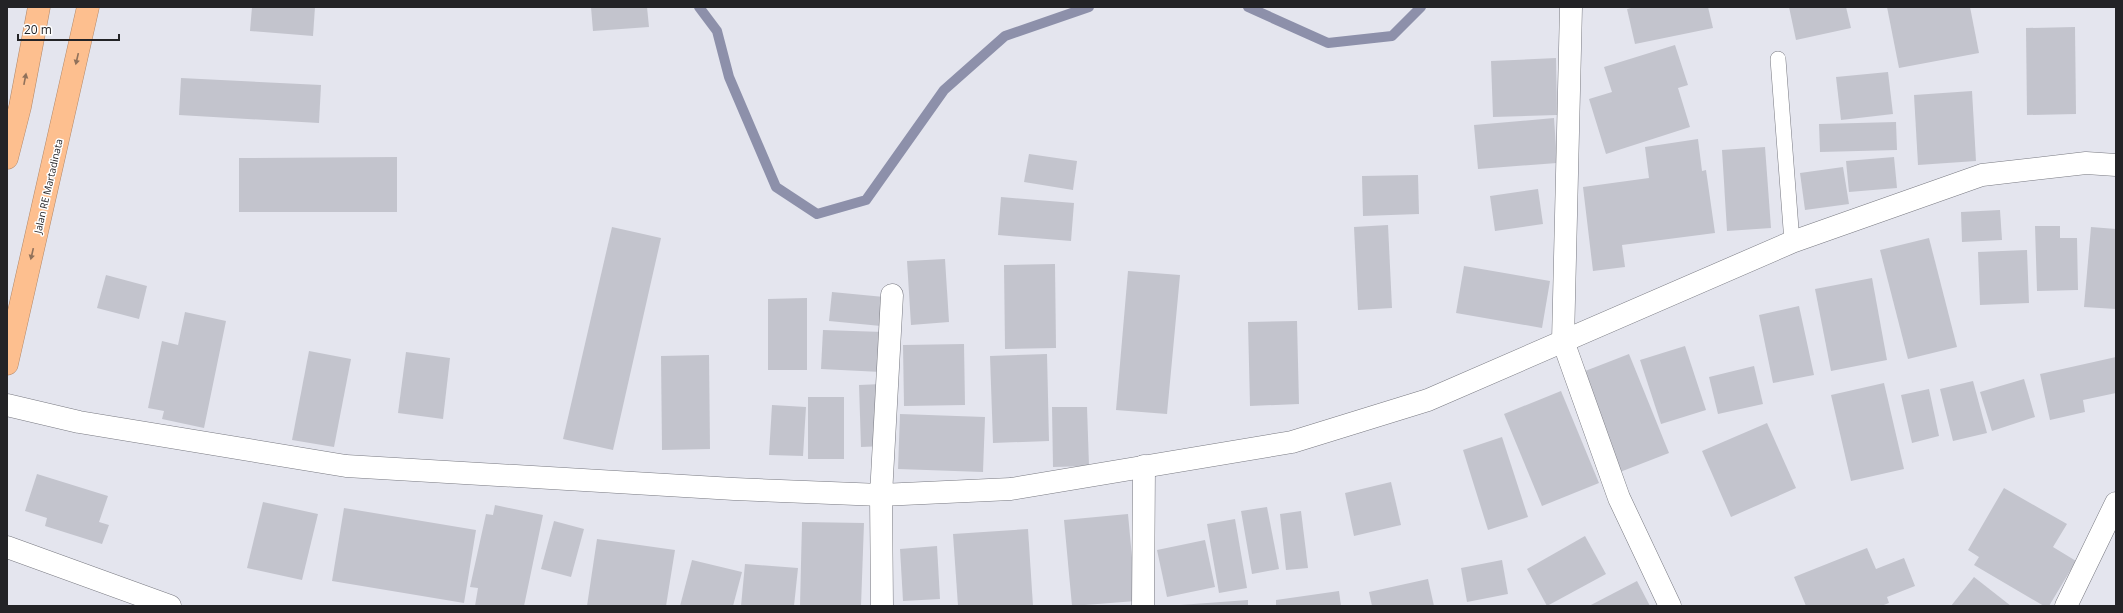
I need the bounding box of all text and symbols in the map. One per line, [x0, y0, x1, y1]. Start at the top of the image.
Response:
scale bar [18, 16, 119, 42]
text: 20 m [24, 21, 52, 38]
one-way arrow [73, 53, 79, 65]
one-way arrow [22, 73, 28, 85]
street label: Jalan RE Martadinata [30, 137, 66, 236]
one-way arrow [29, 248, 35, 260]

